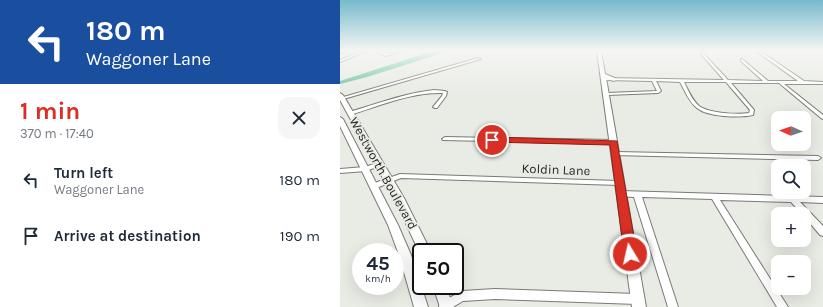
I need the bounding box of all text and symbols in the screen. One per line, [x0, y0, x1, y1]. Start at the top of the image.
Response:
text: 180 m [86, 14, 165, 47]
icon: left [20, 16, 72, 68]
text: Waggoner Lane [86, 48, 211, 70]
text: 1 min [20, 97, 80, 125]
button: close [278, 97, 320, 139]
north arrow [771, 111, 811, 151]
map controls [771, 111, 811, 295]
street label: Westworth Boulevard [346, 114, 421, 232]
pin [475, 123, 509, 157]
text: 370 m · 17:40 [20, 126, 94, 141]
icon: arrive [481, 129, 503, 151]
button: search [771, 159, 811, 199]
street label: Koldin Lane [521, 161, 591, 178]
text: Turn left [54, 164, 113, 182]
icon: left [20, 169, 42, 191]
text: 180 m [279, 171, 320, 189]
text: Waggoner Lane [54, 182, 144, 197]
button: + [771, 207, 811, 247]
icon: arrive [20, 225, 42, 247]
text: Arrive at destination [54, 227, 201, 245]
text: 190 m [280, 227, 320, 245]
position arrow [609, 233, 651, 275]
speed limit sign: 50 [412, 243, 464, 295]
text: 45 [366, 252, 390, 275]
button: − [771, 255, 811, 295]
text: km/h [365, 273, 391, 285]

